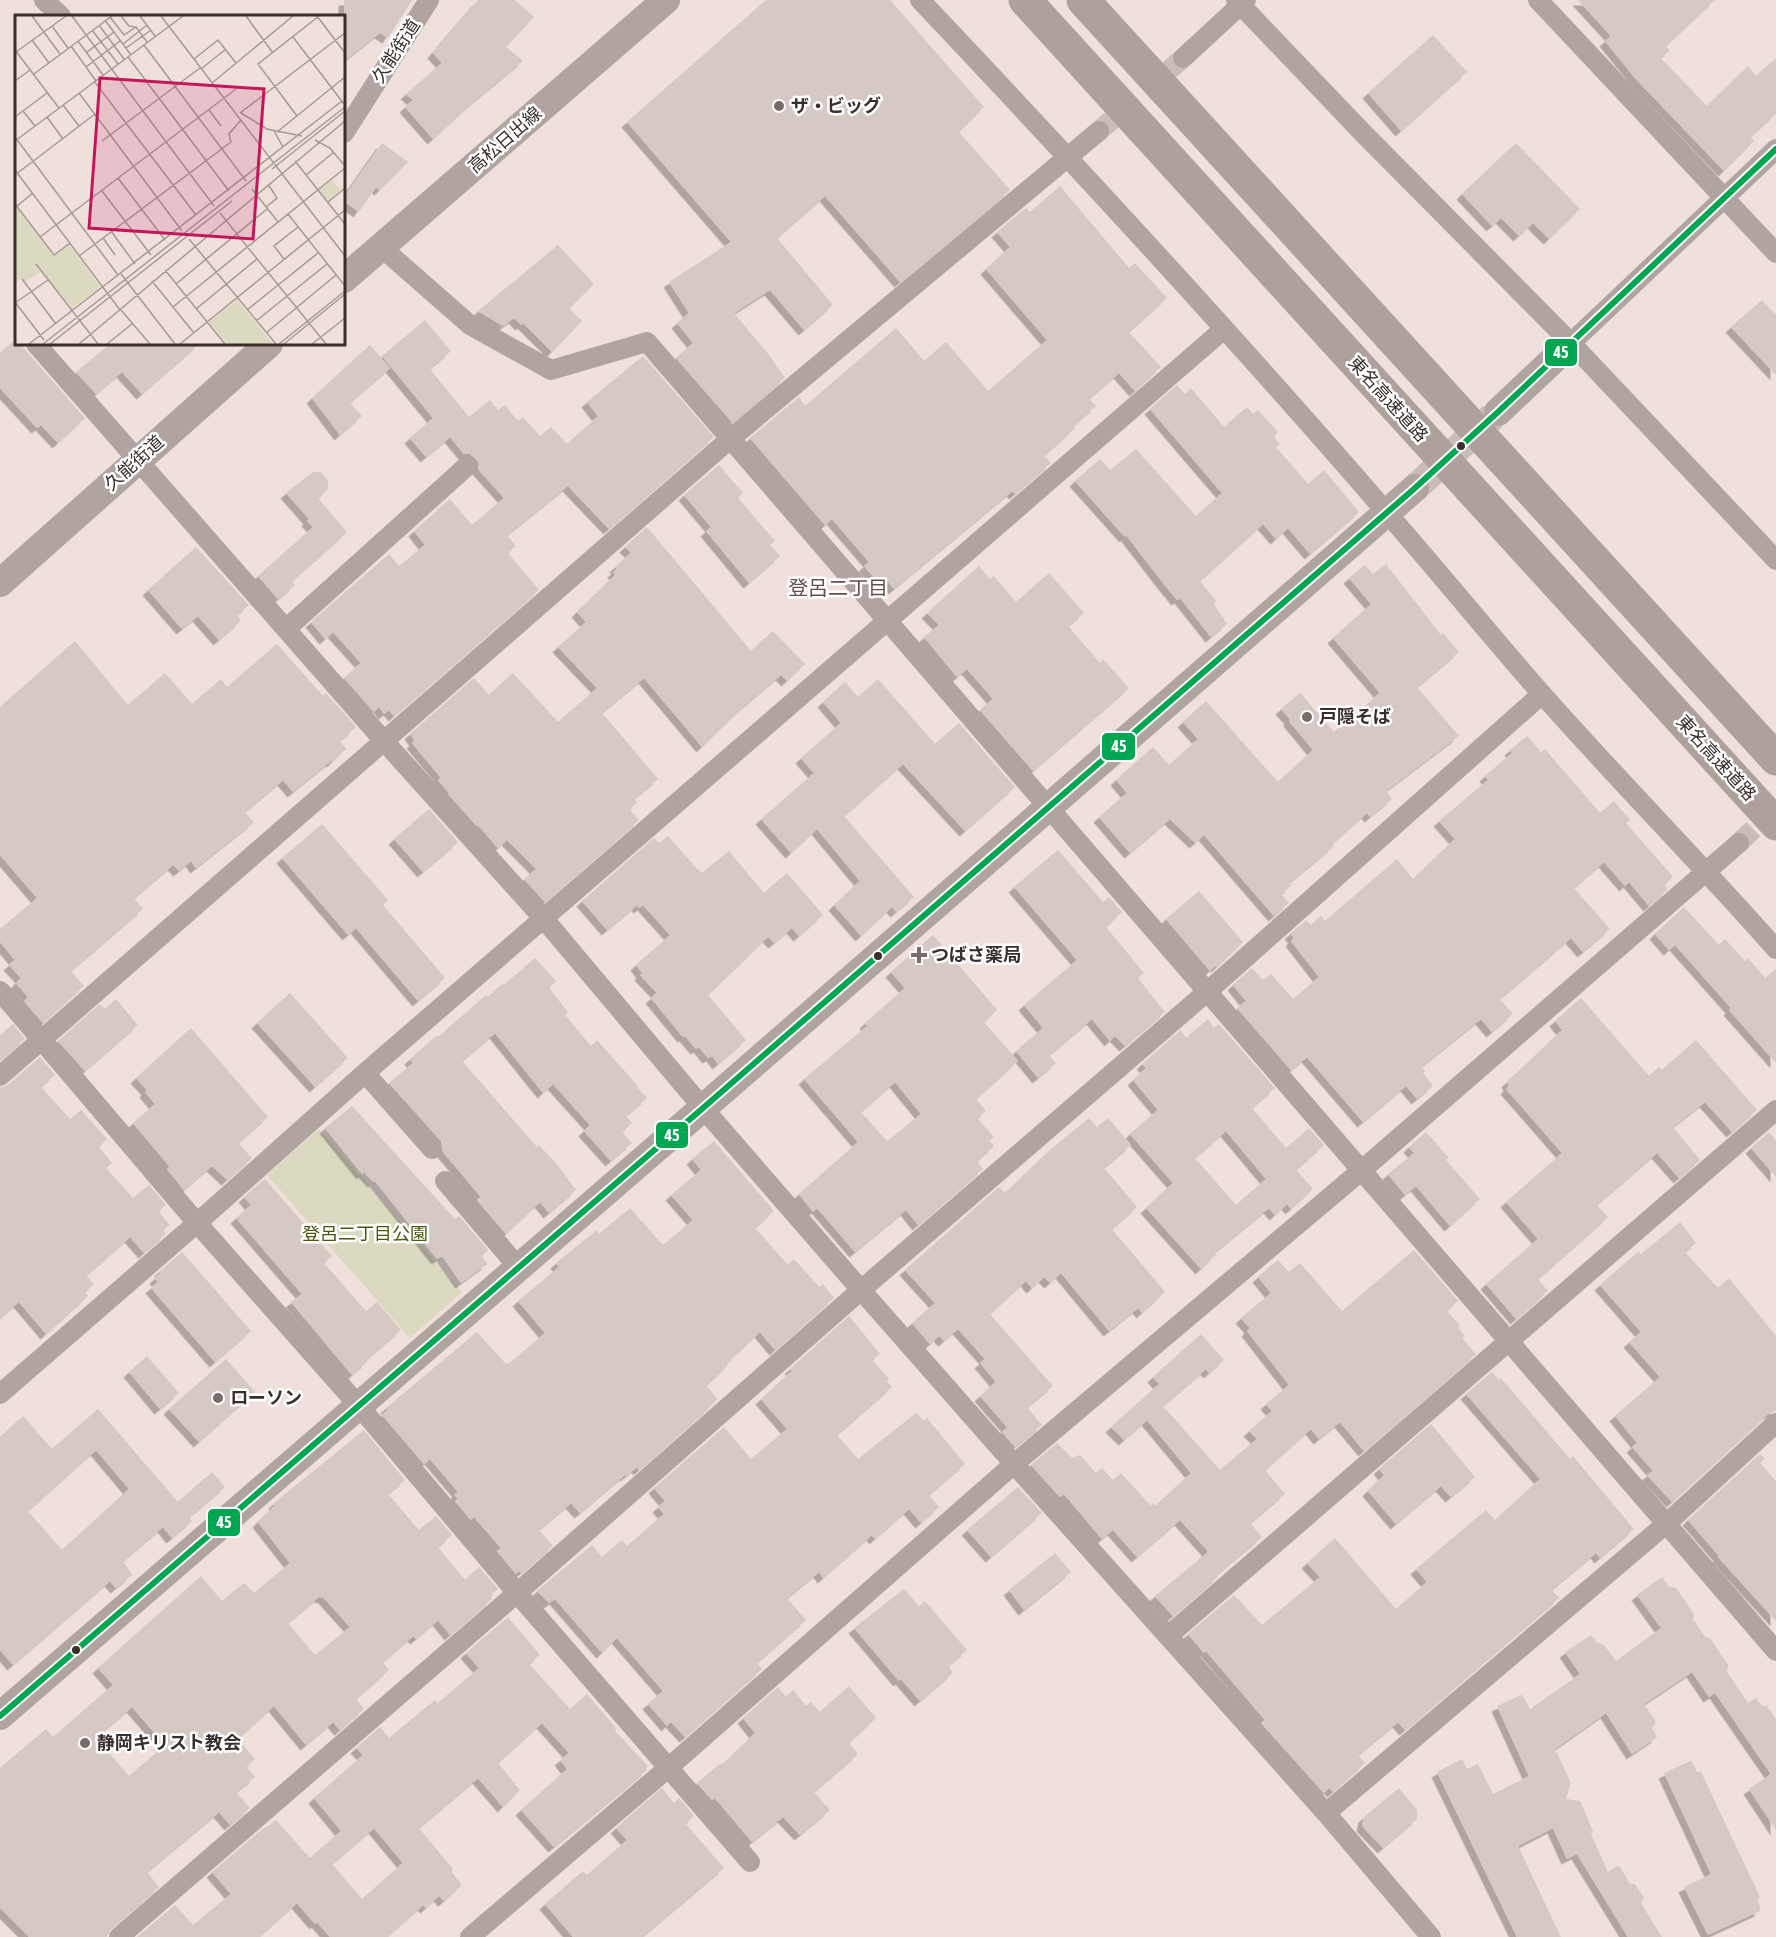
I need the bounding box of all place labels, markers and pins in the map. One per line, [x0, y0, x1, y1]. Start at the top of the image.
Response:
place label: ザ・ビッグ [791, 95, 881, 116]
marker: ザ・ビッグ [772, 99, 786, 113]
unlabelled marker [1455, 440, 1467, 452]
place label: 戸隠そば [1319, 706, 1391, 727]
marker: 戸隠そば [1300, 710, 1314, 724]
place label: つばさ薬局 [931, 944, 1021, 965]
marker: つばさ薬局 [912, 948, 926, 962]
unlabelled marker [872, 950, 884, 962]
place label: ローソン [230, 1387, 302, 1408]
marker: ローソン [211, 1391, 225, 1405]
unlabelled marker [70, 1644, 82, 1656]
place label: 静岡キリスト教会 [97, 1732, 241, 1753]
marker: 静岡キリスト教会 [78, 1736, 92, 1750]

